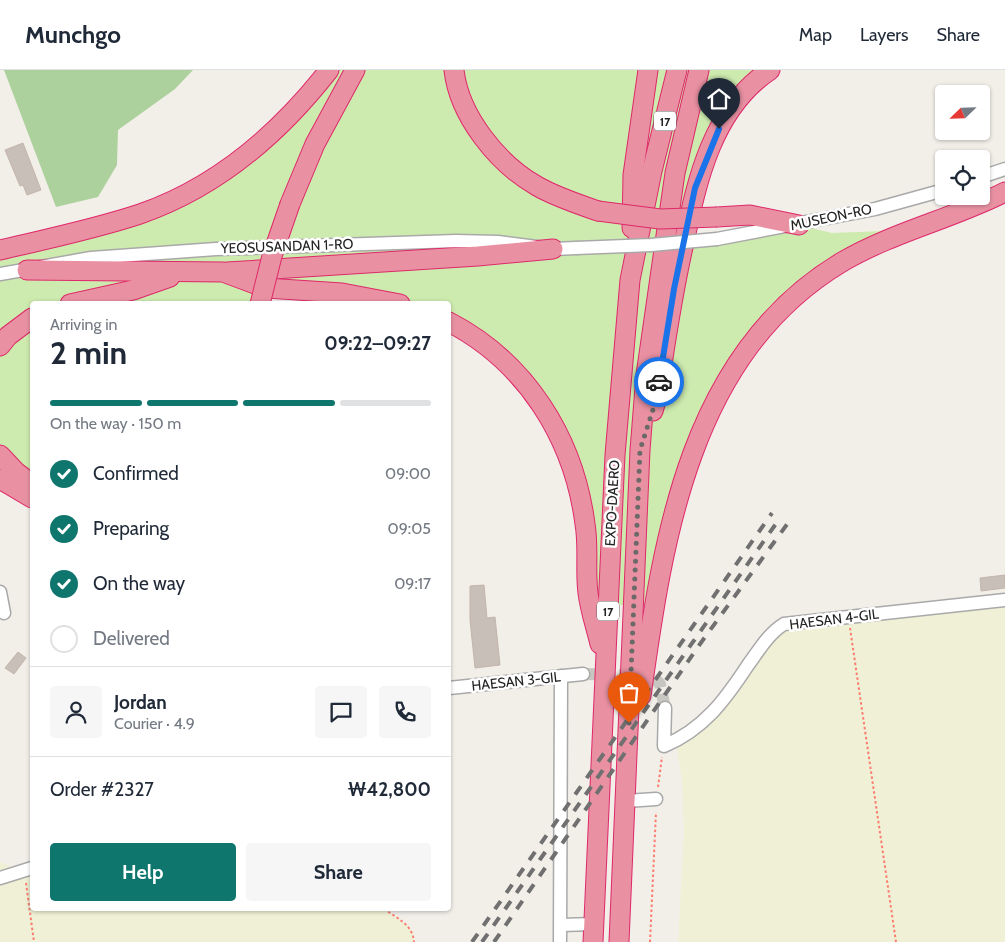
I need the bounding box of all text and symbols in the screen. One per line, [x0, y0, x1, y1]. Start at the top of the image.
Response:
text: Munchgo [25, 20, 121, 49]
text: Map [799, 24, 832, 46]
text: Layers [860, 24, 909, 46]
text: Share [937, 24, 980, 46]
pin [698, 78, 740, 129]
icon: home [705, 85, 733, 113]
north arrow [935, 85, 990, 140]
map controls [935, 85, 990, 205]
road number: 17 [654, 111, 676, 130]
button: locate [935, 150, 990, 205]
street label: MUSEON-RO [789, 200, 874, 234]
street label: YEOSUSANDAN 1-RO [219, 235, 354, 257]
text: Arriving in [50, 315, 117, 334]
text: 09:22–09:27 [324, 332, 431, 355]
text: 2 min [50, 333, 127, 372]
courier [634, 357, 684, 407]
icon: car [645, 368, 673, 396]
text: On the way · 150 m [50, 414, 181, 433]
street label: EXPO-DAERO [601, 459, 623, 547]
icon: check [50, 460, 78, 488]
text: Confirmed [93, 462, 179, 485]
text: 09:00 [385, 464, 431, 483]
icon: check [50, 515, 78, 543]
text: Preparing [93, 517, 169, 540]
text: 09:05 [388, 519, 431, 538]
icon: check [50, 570, 78, 598]
text: On the way [93, 572, 185, 595]
text: 09:17 [394, 574, 431, 593]
road number: 17 [597, 602, 619, 620]
street label: HAESAN 4-GIL [788, 605, 880, 633]
text: Delivered [93, 627, 170, 650]
street label: HAESAN 3-GIL [471, 667, 561, 695]
pin [608, 672, 650, 723]
icon: bag [615, 679, 643, 707]
button: person [50, 686, 102, 738]
button: chat [315, 686, 367, 738]
button: phone [379, 686, 431, 738]
text: Jordan [114, 691, 167, 714]
text: Courier · 4.9 [114, 714, 195, 733]
text: Order #2327 [50, 778, 154, 801]
text: ₩42,800 [348, 778, 431, 801]
button: Help [50, 843, 236, 901]
button: Share [246, 843, 431, 901]

